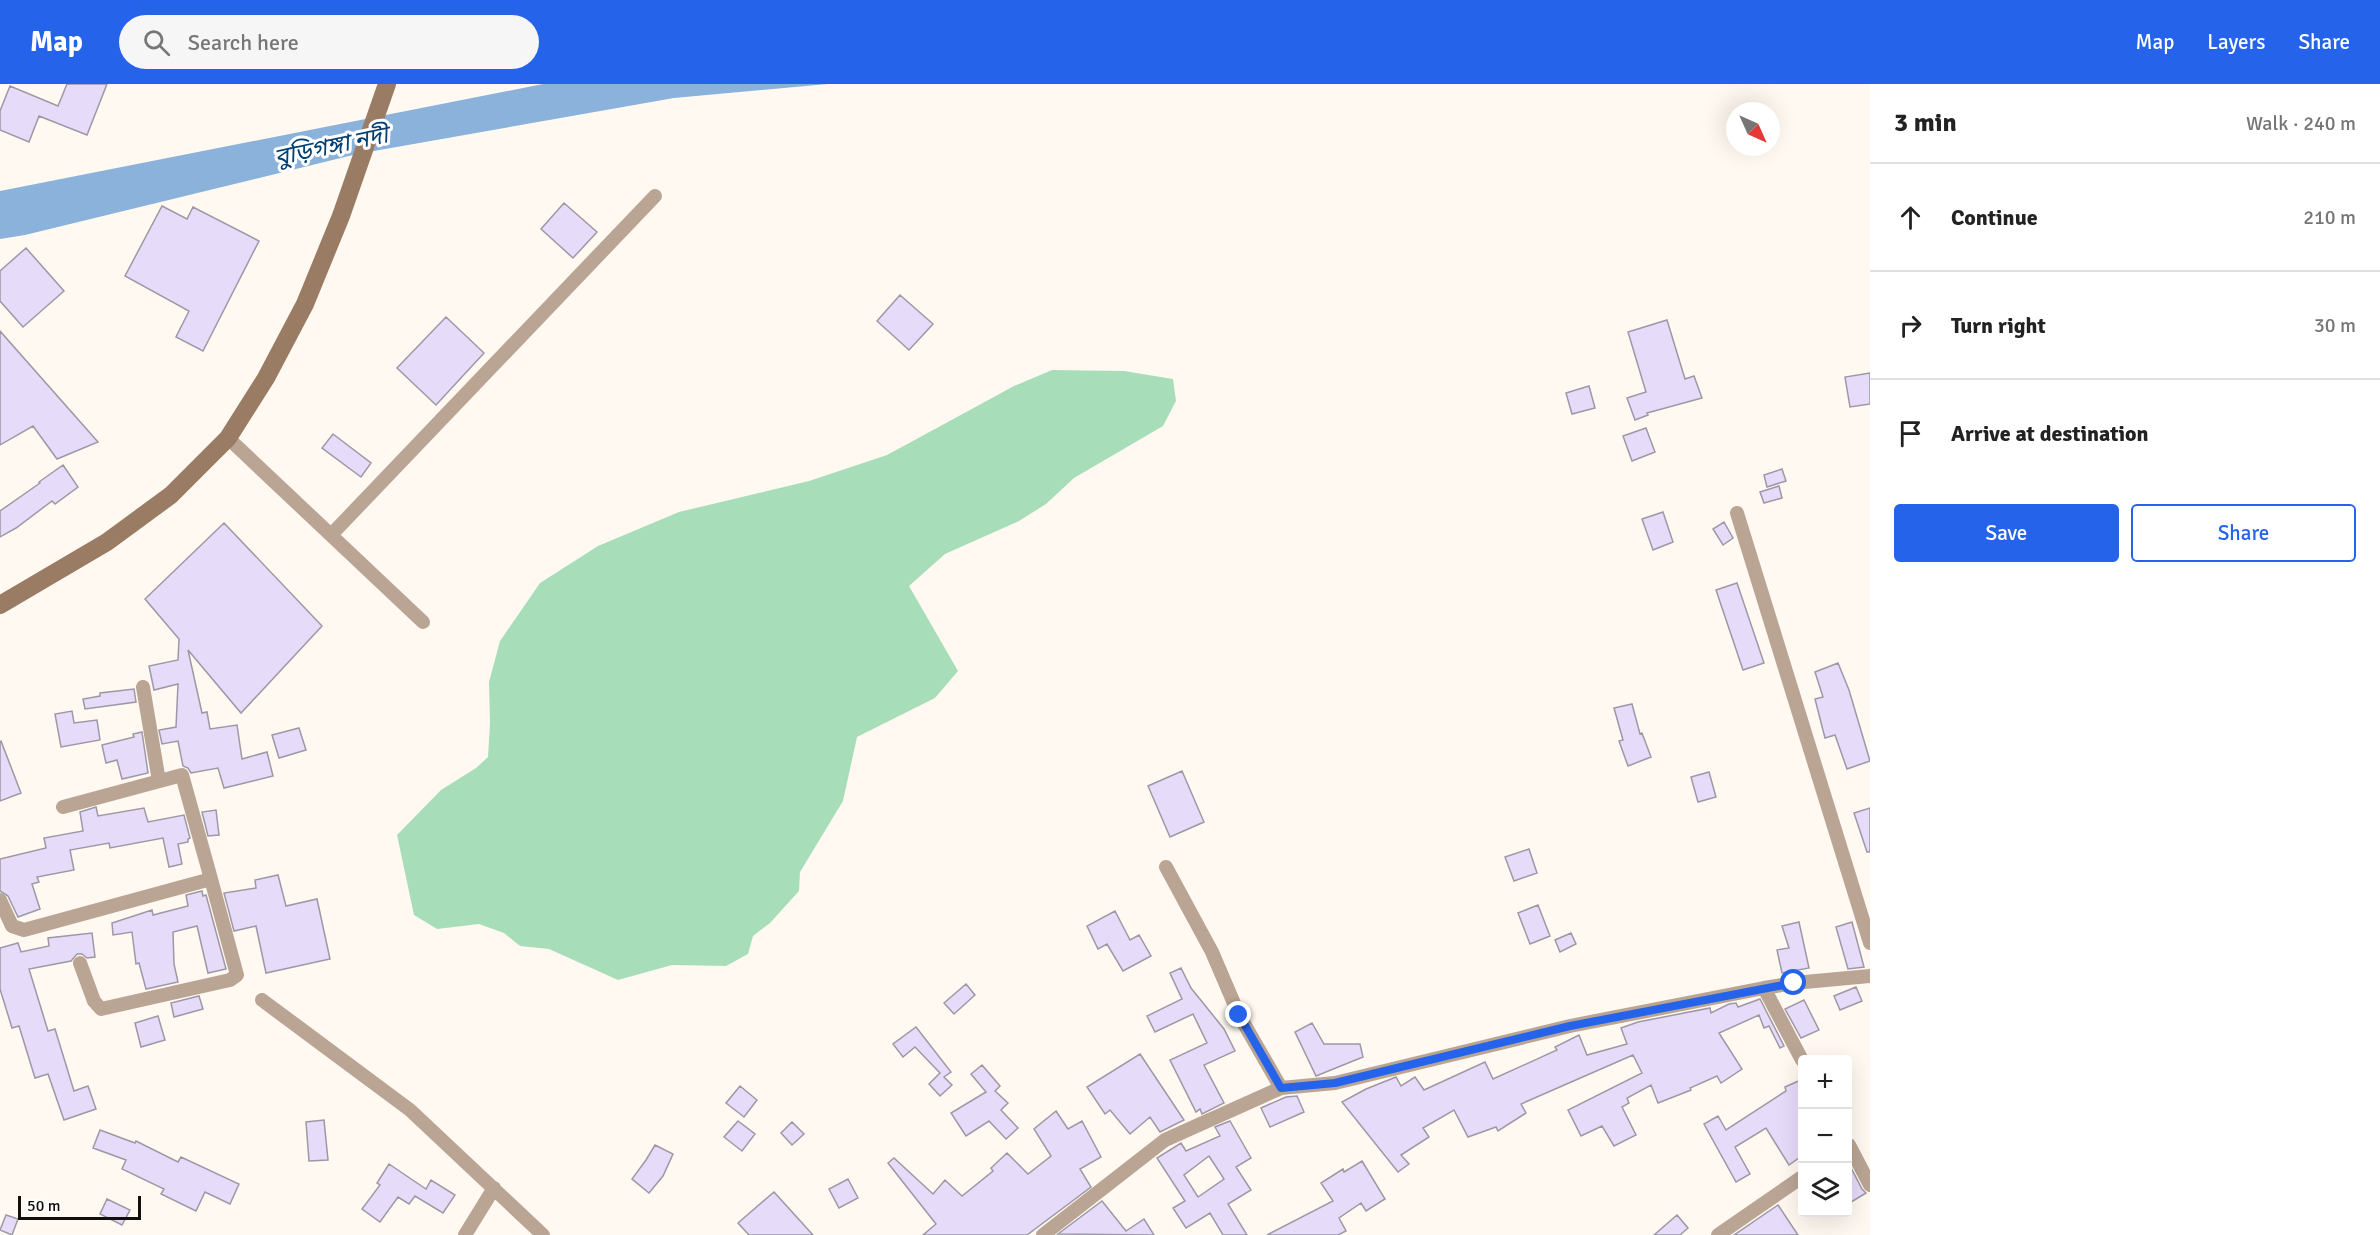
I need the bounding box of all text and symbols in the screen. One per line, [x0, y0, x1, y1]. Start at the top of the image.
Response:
search box [119, 15, 539, 69]
text: Map [30, 25, 83, 59]
icon: search [140, 26, 173, 59]
text: Search here [188, 29, 299, 56]
text: Map [2136, 29, 2174, 55]
text: Layers [2207, 29, 2265, 55]
text: Share [2298, 29, 2350, 55]
north arrow [1726, 102, 1780, 156]
text: 3 min [1894, 107, 1957, 139]
text: Walk · 240 m [2246, 111, 2356, 136]
water label: বুড়িগঙ্গা নদী [271, 118, 395, 173]
icon: ahead [1894, 201, 1927, 234]
text: Continue [1951, 204, 2038, 231]
text: 210 m [2303, 205, 2356, 230]
icon: right [1894, 309, 1927, 342]
text: Turn right [1951, 312, 2046, 339]
text: 30 m [2314, 313, 2356, 338]
icon: arrive [1894, 417, 1927, 450]
text: Arrive at destination [1951, 420, 2148, 447]
button: Save [1894, 504, 2119, 562]
button: Share [2131, 504, 2356, 562]
route start [1780, 969, 1806, 995]
route end [1225, 1001, 1251, 1027]
map controls [1798, 1055, 1852, 1217]
button: + [1798, 1055, 1852, 1109]
button: − [1798, 1109, 1852, 1163]
button: layers [1798, 1163, 1852, 1217]
scale bar [18, 1193, 141, 1220]
text: 50 m [27, 1196, 61, 1216]

